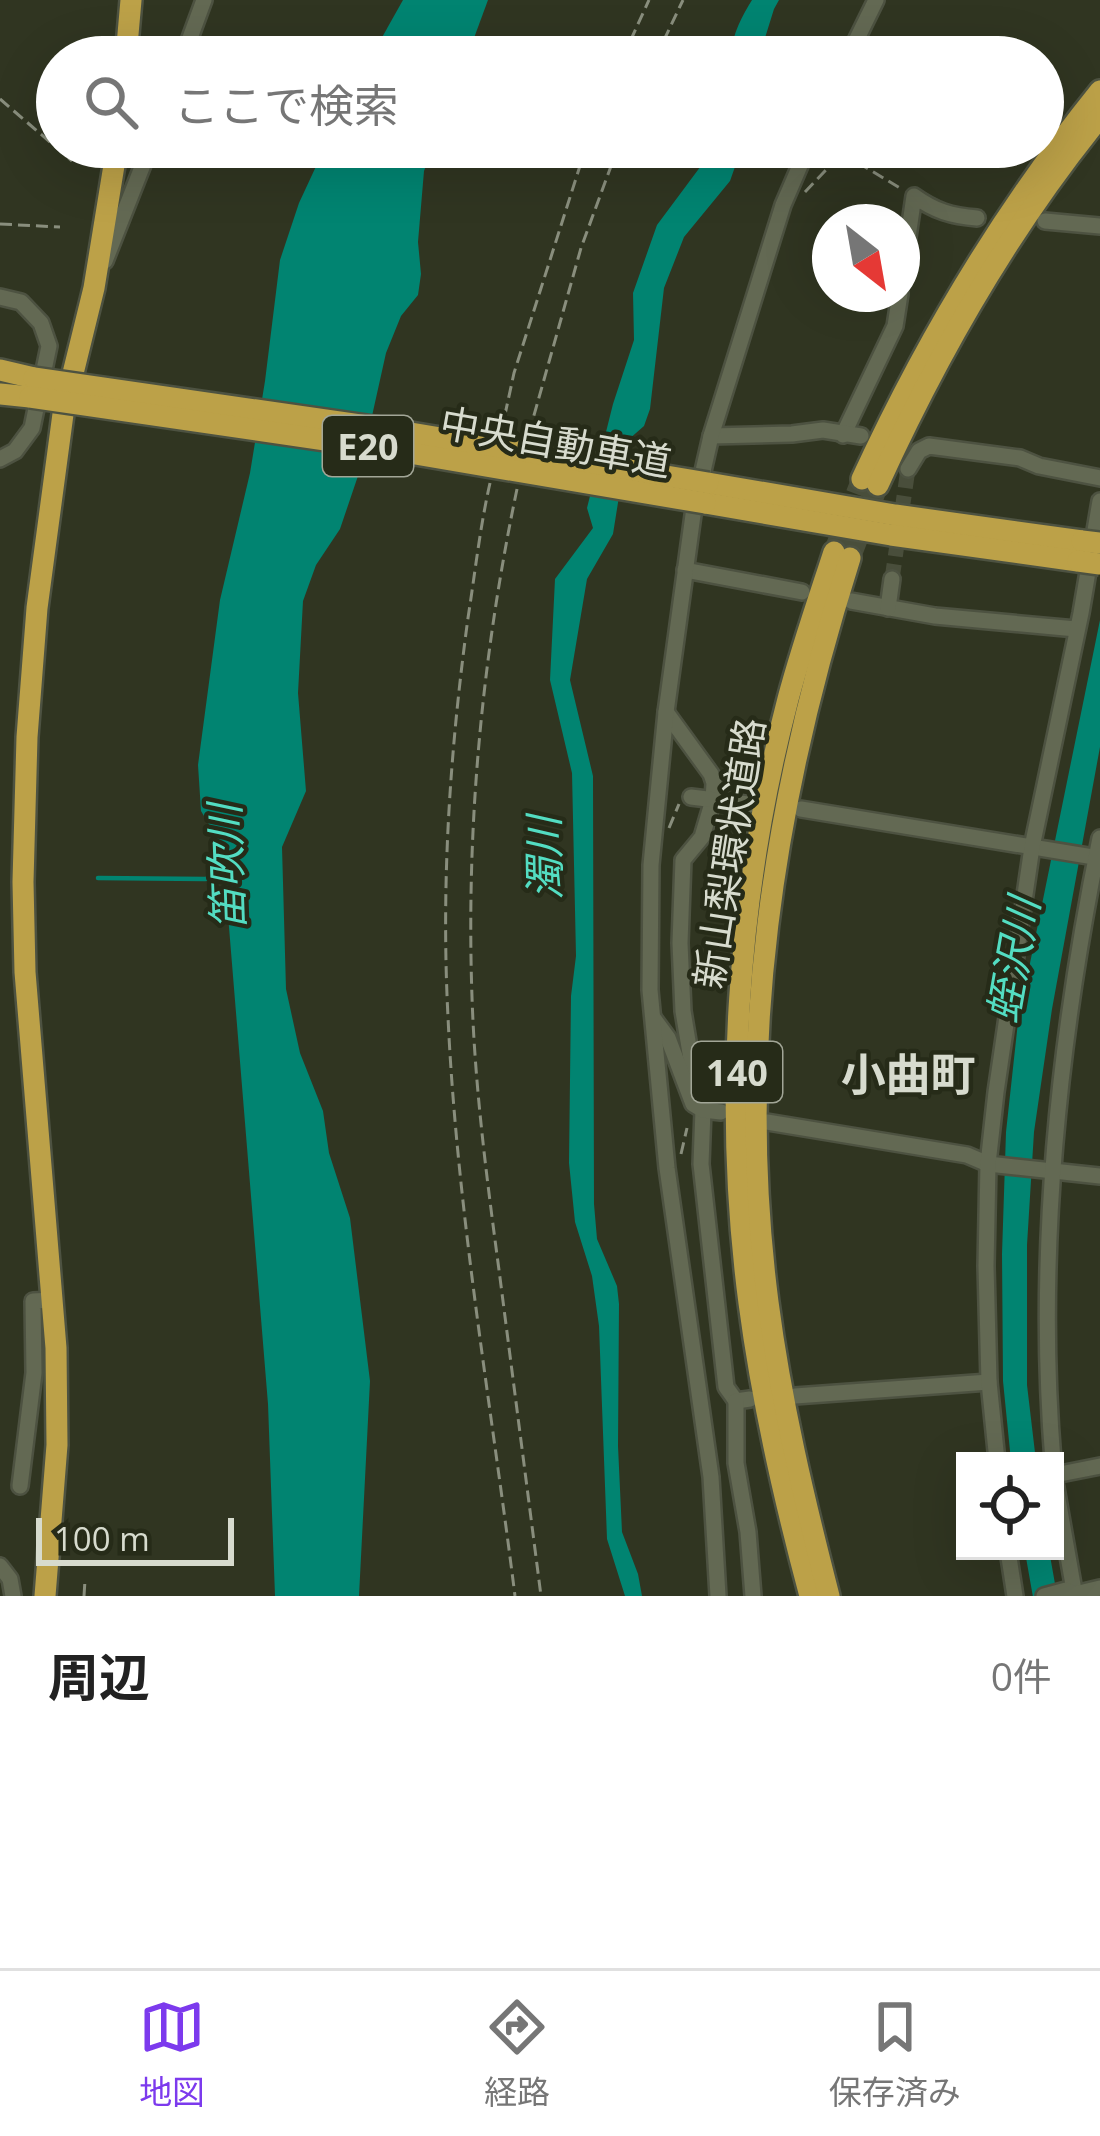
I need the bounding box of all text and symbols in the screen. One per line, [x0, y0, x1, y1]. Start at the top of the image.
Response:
search box [36, 36, 1064, 168]
icon: search [78, 69, 144, 135]
text: ここで検索 [174, 74, 399, 135]
north arrow [812, 204, 920, 312]
street label: 中央自動車道 [436, 395, 676, 487]
road number: E20 [323, 416, 413, 476]
street label: 新山梨環状道路 [680, 714, 776, 992]
water label: 笛吹川 [194, 799, 256, 931]
water label: 濁川 [514, 812, 572, 900]
water label: 蛭沢川 [973, 889, 1052, 1027]
road number: 140 [692, 1042, 782, 1102]
district label: 小曲町 [840, 1043, 976, 1104]
map controls [956, 1452, 1064, 1560]
button: locate [956, 1452, 1064, 1560]
scale bar [36, 1512, 234, 1565]
text: 100 m [54, 1516, 150, 1561]
text: 周辺 [48, 1641, 150, 1711]
text: 0件 [991, 1649, 1052, 1702]
tab: 地図 [139, 1994, 205, 2114]
tab: 経路 [484, 1994, 550, 2114]
tab: 保存済み [829, 1994, 961, 2114]

